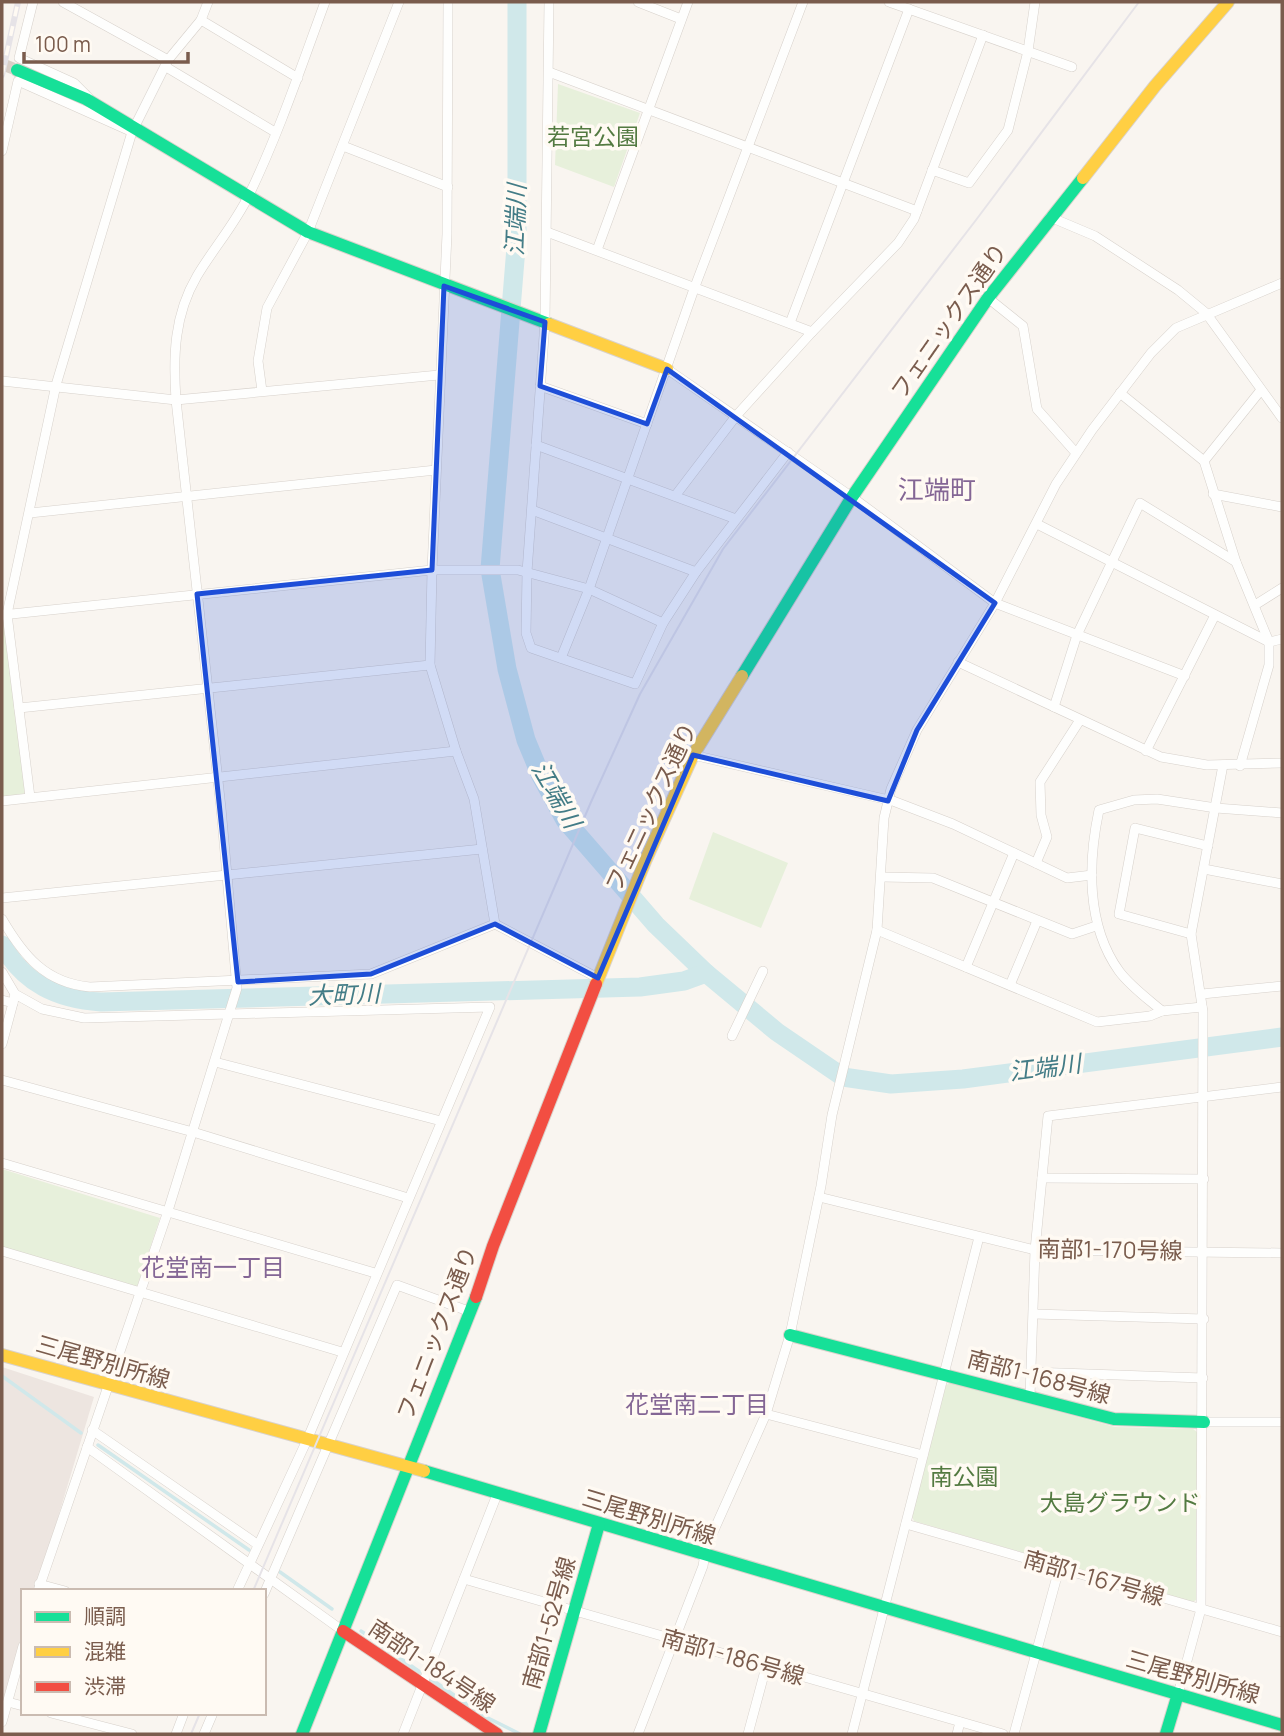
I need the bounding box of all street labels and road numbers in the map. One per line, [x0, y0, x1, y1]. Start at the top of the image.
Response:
street label: フェニックス通り [883, 236, 1014, 405]
street label: フェニックス通り [597, 717, 703, 896]
street label: 南部1-170号線 [1037, 1232, 1183, 1266]
street label: フェニックス通り [388, 1241, 484, 1424]
street label: 三尾野別所線 [33, 1327, 174, 1395]
street label: 南部1-168号線 [964, 1342, 1115, 1411]
street label: 三尾野別所線 [579, 1481, 720, 1552]
street label: 南部1-167号線 [1020, 1542, 1169, 1612]
street label: 南部1-52号線 [514, 1553, 582, 1693]
street label: 南部1-184号線 [363, 1611, 502, 1719]
street label: 南部1-186号線 [658, 1620, 808, 1692]
street label: 三尾野別所線 [1123, 1642, 1264, 1710]

